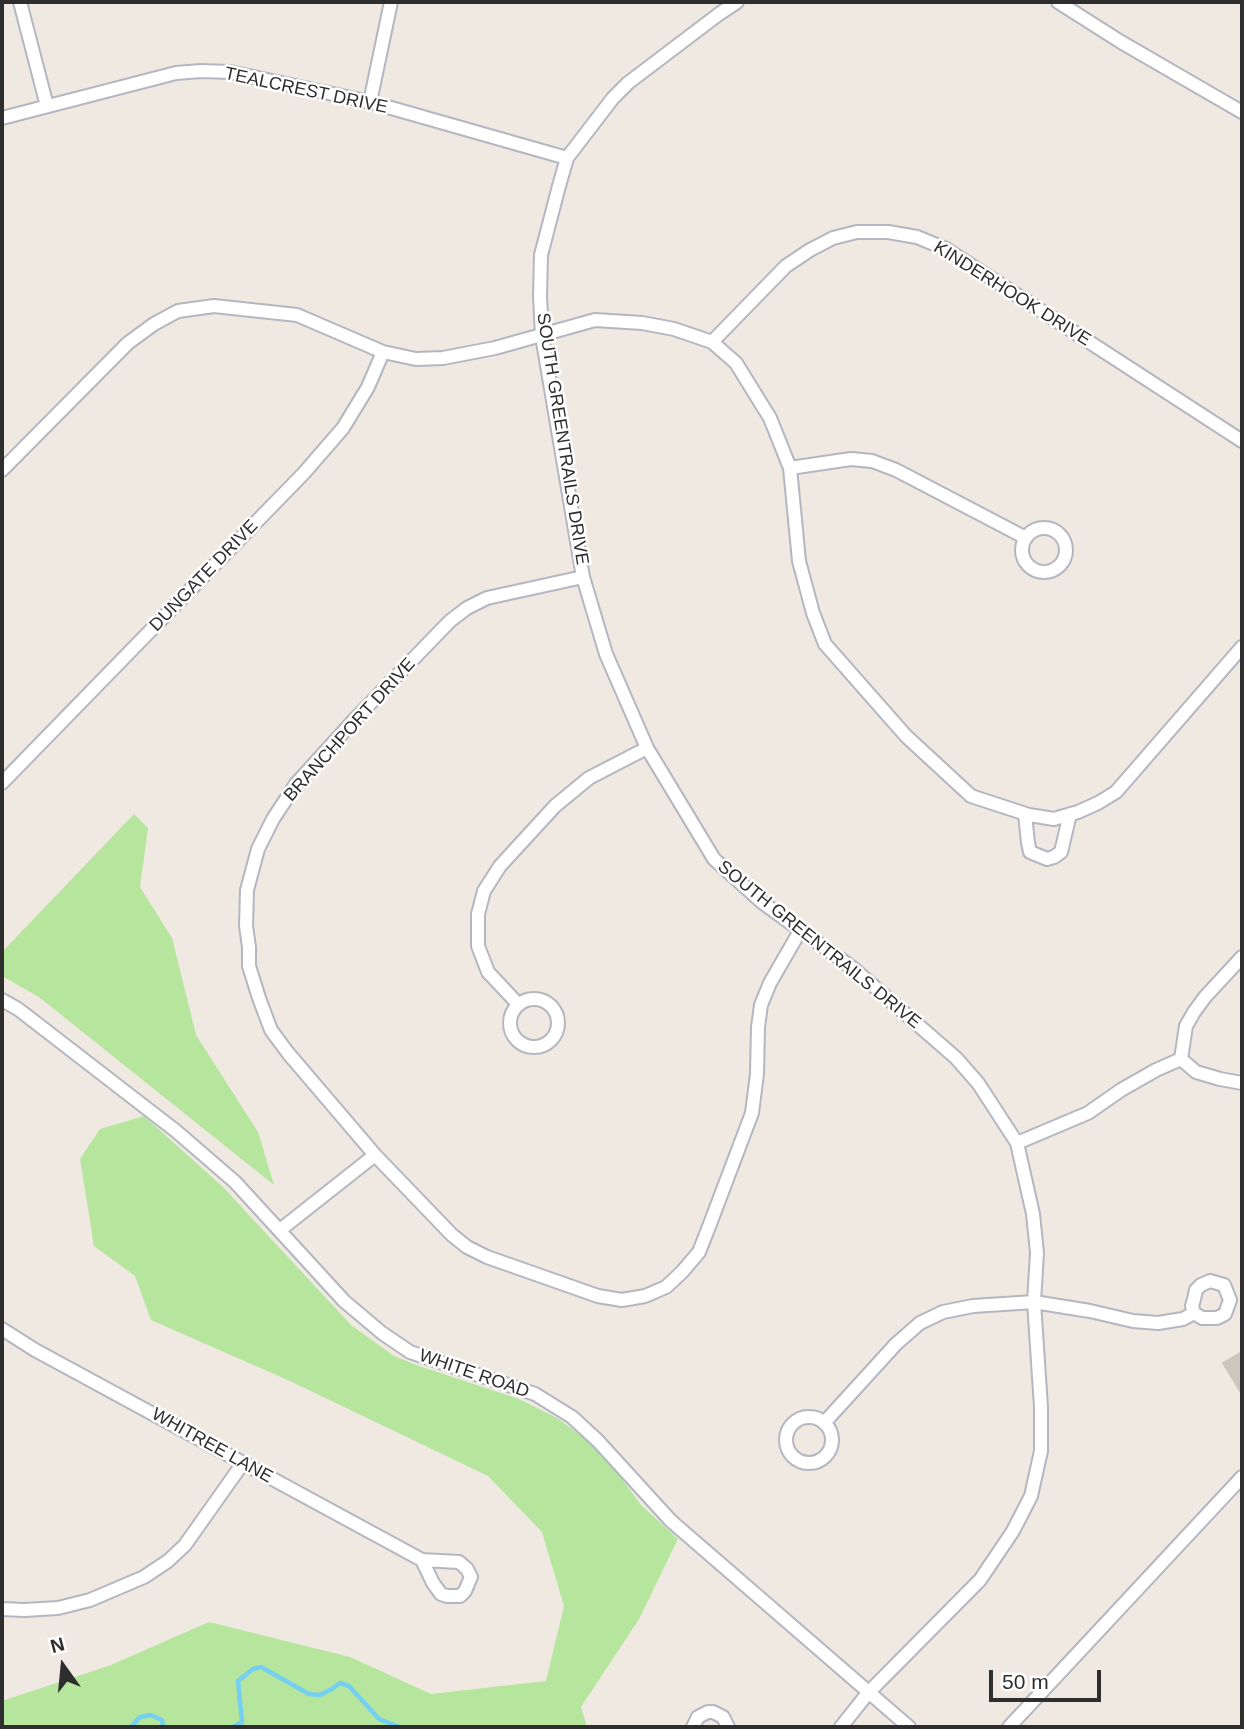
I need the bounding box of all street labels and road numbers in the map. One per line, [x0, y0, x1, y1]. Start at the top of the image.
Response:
street label: TEALCREST DRIVE [223, 63, 389, 119]
street label: KINDERHOOK DRIVE [930, 237, 1094, 351]
street label: SOUTH GREENTRAILS DRIVE [531, 311, 593, 567]
street label: DUNGATE DRIVE [145, 516, 263, 636]
street label: BRANCHPORT DRIVE [280, 654, 420, 806]
street label: SOUTH GREENTRAILS DRIVE [713, 856, 925, 1034]
street label: WHITE ROAD [416, 1345, 532, 1403]
street label: WHITREE LANE [148, 1404, 276, 1488]

